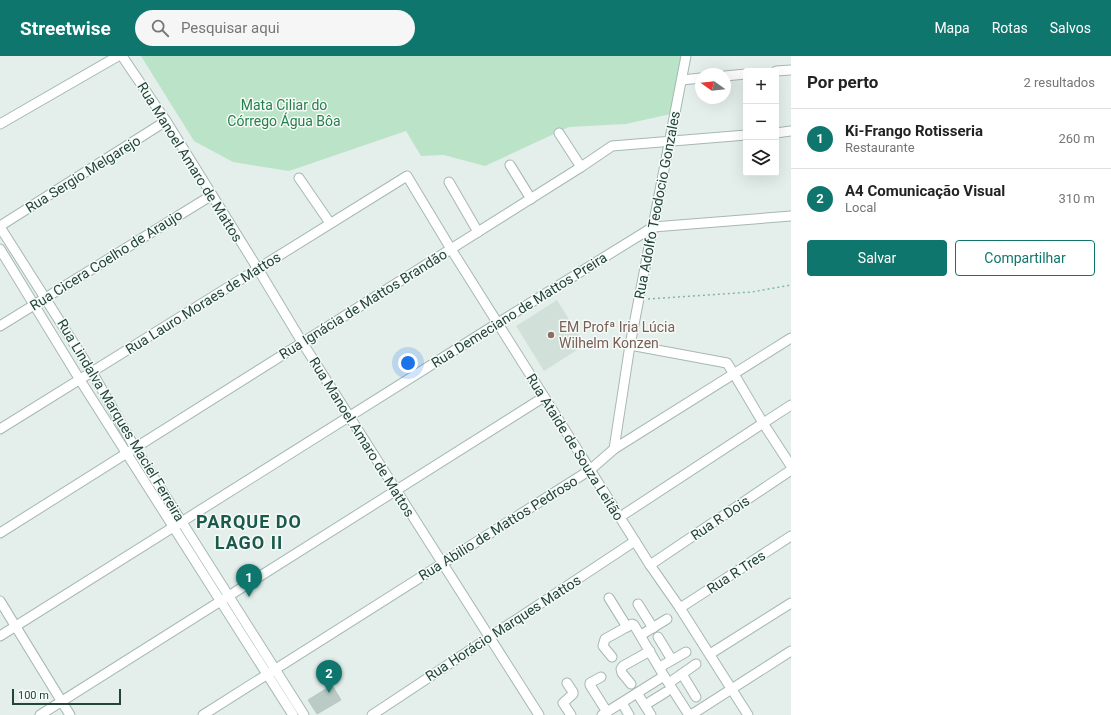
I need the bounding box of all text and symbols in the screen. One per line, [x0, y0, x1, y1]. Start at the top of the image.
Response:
search box [135, 10, 415, 46]
text: Streetwise [20, 17, 111, 40]
icon: search [149, 17, 171, 39]
text: Pesquisar aqui [181, 19, 280, 37]
text: Mapa [934, 20, 970, 36]
text: Rotas [992, 20, 1028, 36]
text: Salvos [1050, 20, 1091, 36]
north arrow [695, 68, 731, 104]
map controls [743, 68, 779, 176]
button: + [743, 68, 779, 104]
text: Por perto [807, 72, 878, 92]
text: 2 resultados [1023, 75, 1095, 90]
street label: Rua Manoel Amaro de Mattos [134, 79, 246, 245]
park label: Mata Ciliar do Córrego Água Bôa [227, 97, 341, 129]
button: − [743, 104, 779, 140]
street label: Rua Adolfo Teodocio Gonzales [631, 110, 683, 300]
text: Ki-Frango Rotisseria [845, 122, 983, 140]
text: 1 [816, 131, 824, 146]
text: 260 m [1058, 131, 1095, 146]
street label: Rua Sergio Melgarejo [23, 132, 143, 216]
button: layers [743, 140, 779, 176]
text: Restaurante [845, 140, 915, 155]
text: A4 Comunicação Visual [845, 182, 1005, 200]
text: 2 [816, 191, 824, 206]
text: 310 m [1058, 191, 1095, 206]
text: Local [845, 200, 876, 215]
street label: Rua Cicera Coelho de Araujo [27, 206, 185, 314]
button: Salvar [807, 240, 947, 276]
button: Compartilhar [955, 240, 1095, 276]
street label: Rua Ignácia de Mattos Brandão [276, 246, 450, 362]
street label: Rua Lauro Moraes de Mattos [123, 249, 283, 357]
street label: Rua Demeciano de Mattos Preira [428, 249, 610, 371]
street label: Rua Lindalva Marques Maciel Ferreira [54, 316, 188, 524]
place label: EM Profª Iria Lúcia Wilhelm Konzen [559, 319, 675, 351]
marker: EM Profª Iria Lúcia Wilhelm Konzen [546, 330, 556, 340]
your location [398, 353, 418, 373]
street label: Rua Manoel Amaro de Mattos [306, 354, 418, 520]
street label: Rua Ataide de Souza Leitão [523, 371, 627, 523]
street label: Rua Abilio de Mattos Pedroso [416, 472, 580, 584]
street label: Rua R Dois [688, 493, 752, 543]
district label: PARQUE DO LAGO II [196, 511, 302, 553]
street label: Rua R Tres [704, 547, 768, 597]
pin: 1 [236, 564, 262, 597]
street label: Rua Horácio Marques Mattos [422, 572, 584, 684]
pin: 2 [316, 660, 342, 693]
scale bar [12, 687, 121, 706]
text: 100 m [18, 689, 49, 702]

